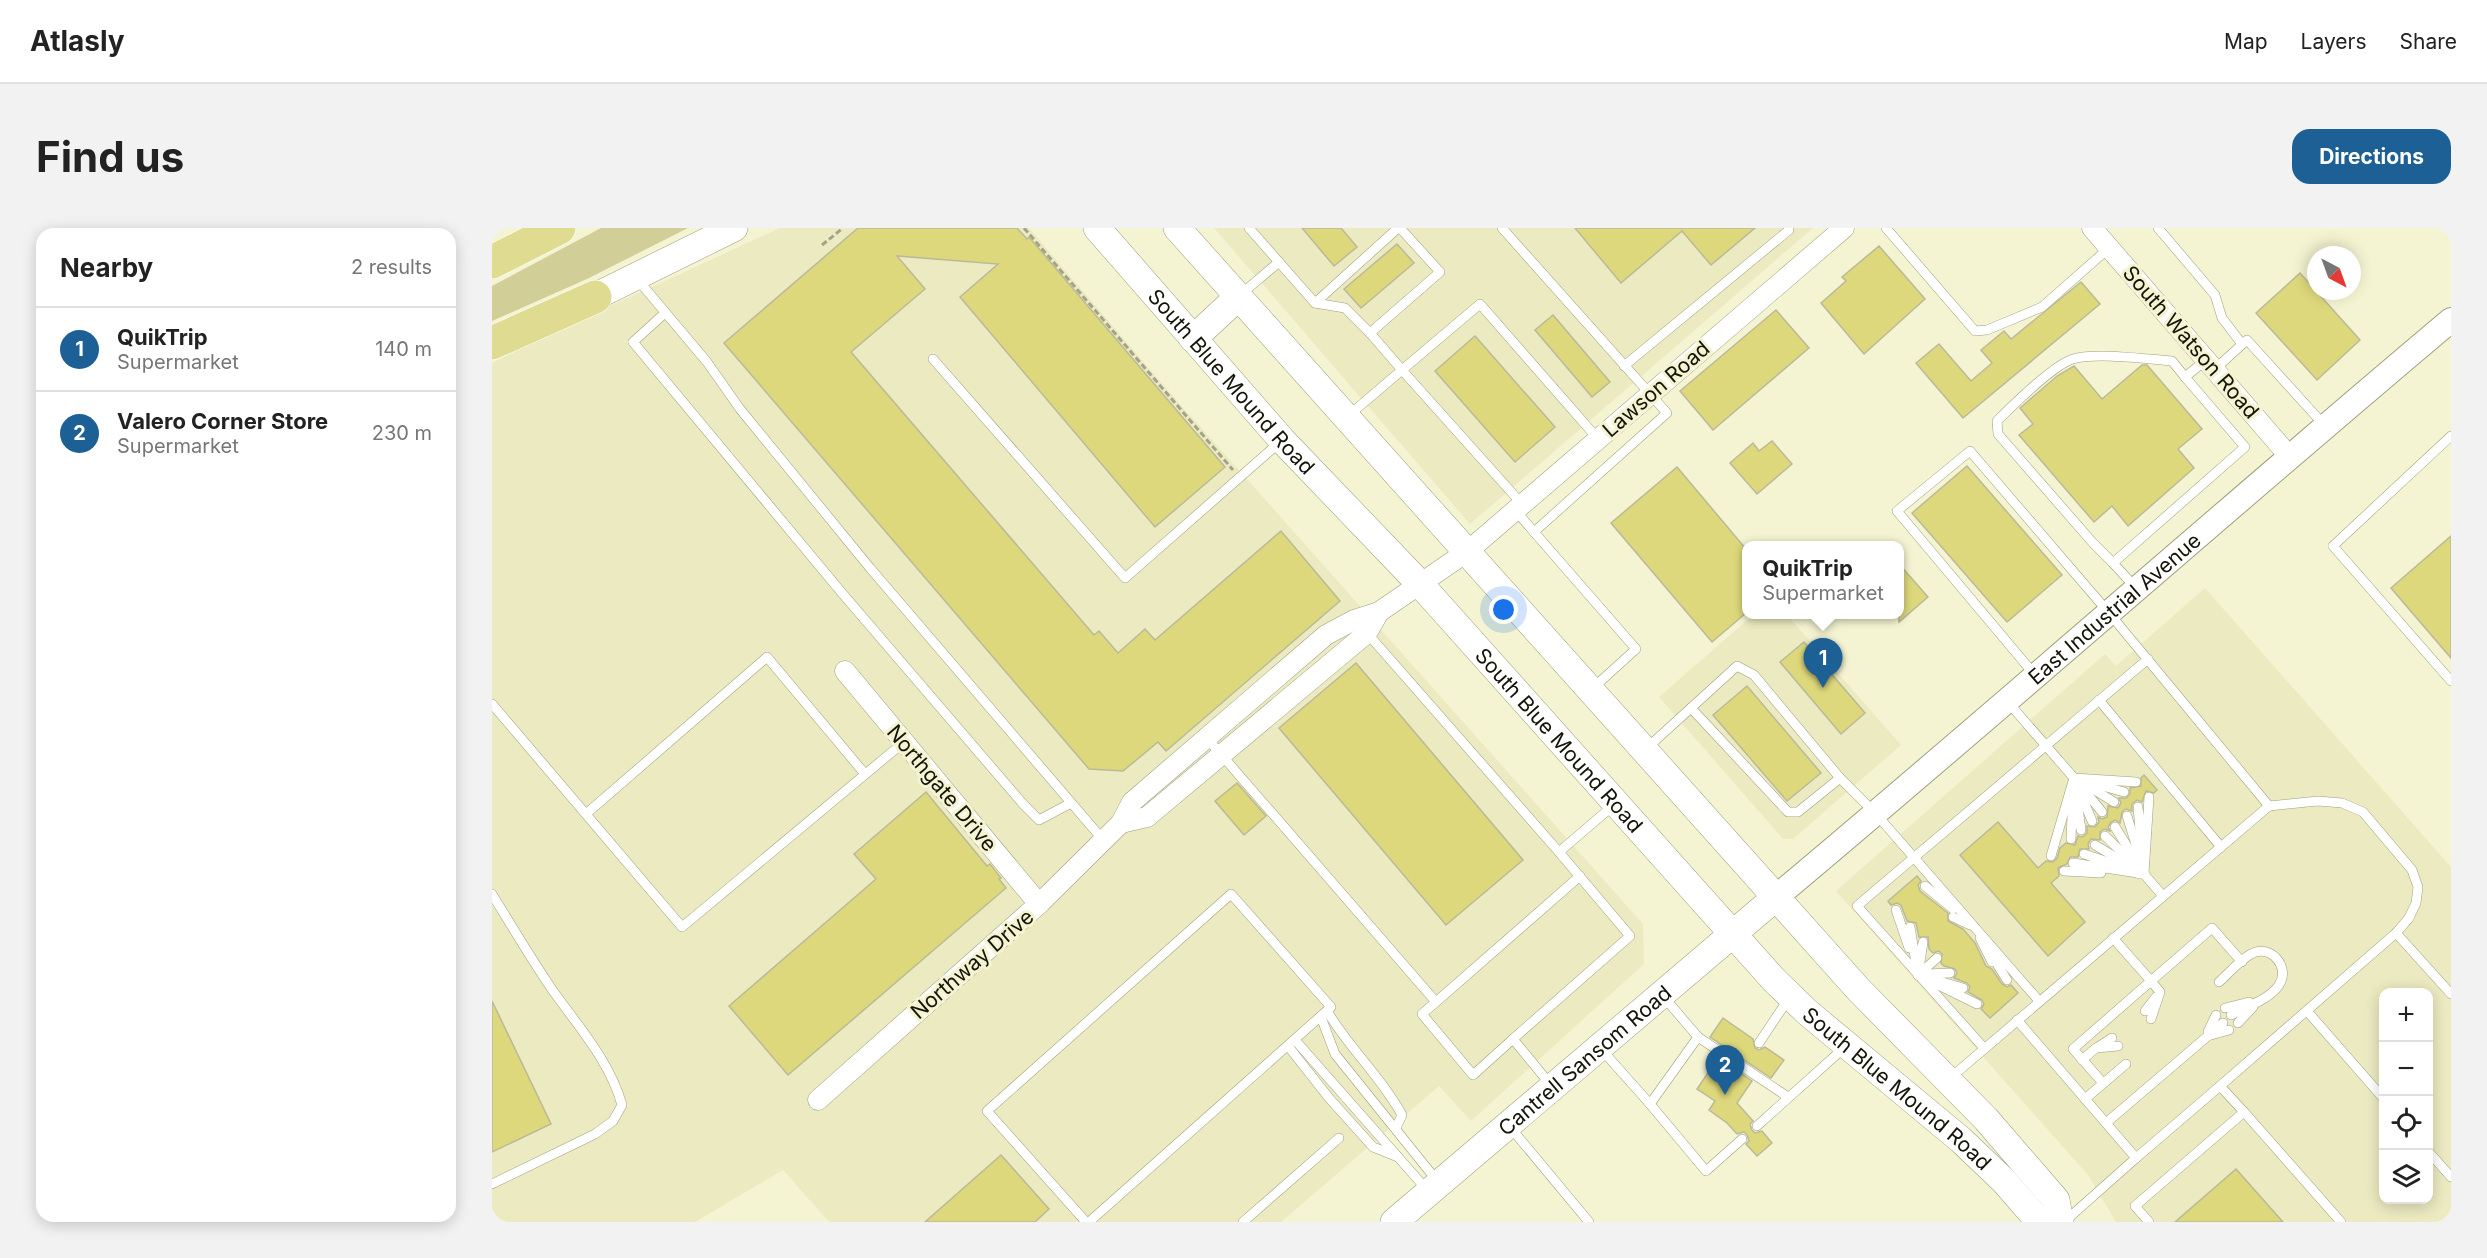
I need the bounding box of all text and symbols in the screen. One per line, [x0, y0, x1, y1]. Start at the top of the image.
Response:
text: Atlasly [30, 24, 125, 58]
text: Map [2224, 29, 2268, 54]
text: Layers [2301, 29, 2367, 54]
text: Share [2400, 29, 2457, 54]
button: Directions [2292, 129, 2451, 184]
text: Find us [36, 131, 184, 182]
north arrow [2307, 246, 2361, 300]
text: Nearby [60, 252, 153, 283]
text: 2 results [351, 255, 432, 279]
street label: South Watson Road [2118, 260, 2264, 424]
street label: South Blue Mound Road [1143, 283, 1320, 479]
text: QuikTrip [117, 324, 208, 350]
street label: Lawson Road [1597, 336, 1715, 442]
text: 1 [75, 337, 84, 361]
text: 140 m [375, 337, 432, 361]
text: Supermarket [117, 350, 239, 374]
text: Valero Corner Store [117, 408, 328, 434]
text: 2 [73, 421, 86, 445]
text: 230 m [372, 421, 432, 445]
text: Supermarket [117, 434, 239, 458]
street label: East Industrial Avenue [2023, 527, 2205, 689]
popup [1742, 541, 1904, 619]
text: QuikTrip [1762, 555, 1853, 581]
text: Supermarket [1762, 581, 1884, 605]
your location [1489, 595, 1518, 624]
pin: 1 [1804, 638, 1842, 688]
street label: South Blue Mound Road [1470, 643, 1648, 837]
street label: Northgate Drive [882, 720, 1002, 856]
street label: Northway Drive [906, 904, 1038, 1024]
street label: Cantrell Sansom Road [1493, 980, 1676, 1140]
map controls [2379, 988, 2433, 1204]
button: + [2379, 988, 2433, 1042]
street label: South Blue Mound Road [1798, 1001, 1997, 1175]
button: − [2379, 1042, 2433, 1096]
pin: 2 [1706, 1046, 1744, 1095]
button: locate [2379, 1096, 2433, 1150]
button: layers [2379, 1150, 2433, 1204]

